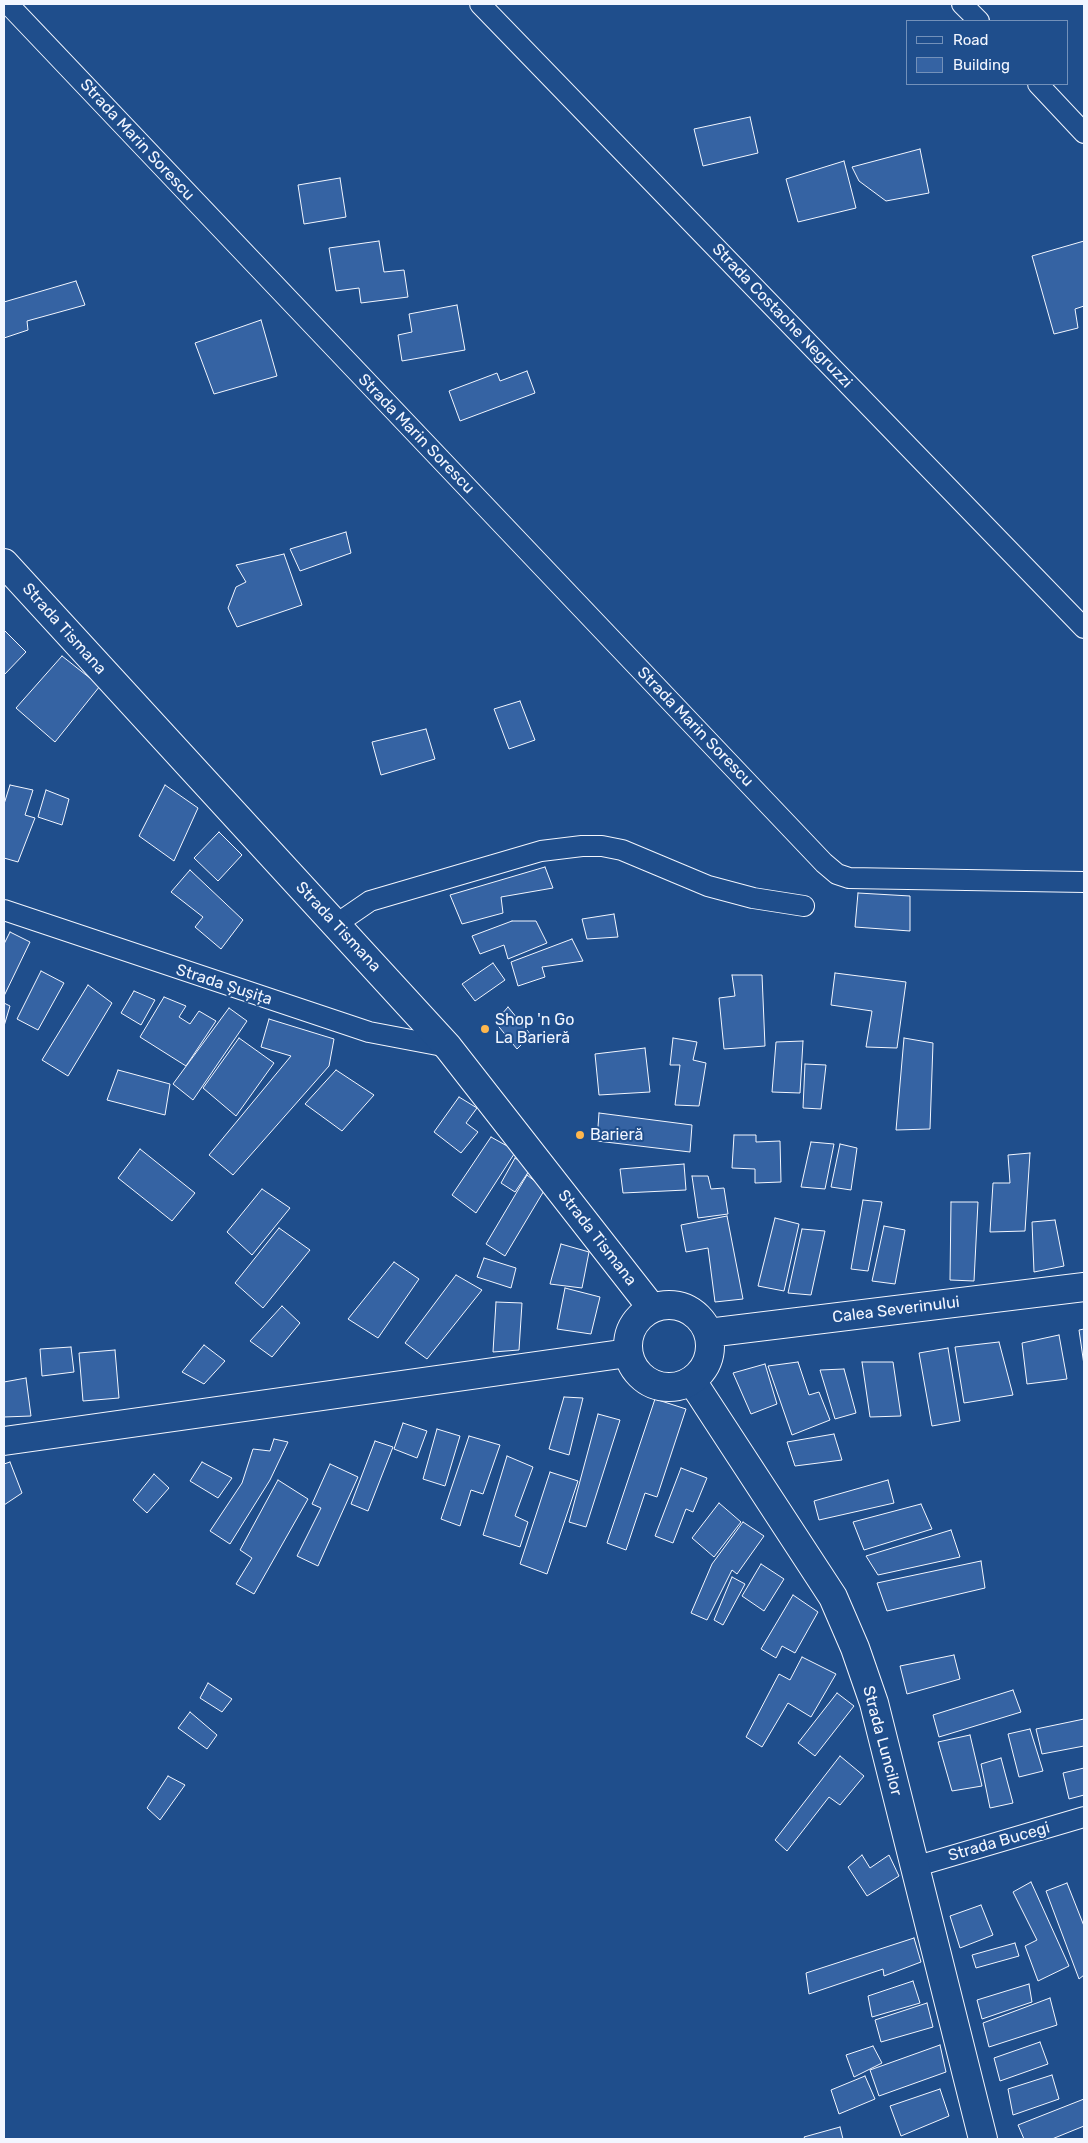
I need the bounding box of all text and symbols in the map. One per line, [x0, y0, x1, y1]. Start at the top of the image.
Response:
legend [906, 20, 1068, 85]
text: Road [953, 31, 989, 49]
text: Building [953, 56, 1010, 74]
street label: Strada Marin Sorescu [76, 75, 198, 205]
street label: Strada Costache Negruzzi [708, 240, 856, 392]
street label: Strada Marin Sorescu [354, 370, 478, 498]
street label: Strada Tismana [18, 579, 110, 679]
street label: Strada Marin Sorescu [633, 663, 757, 791]
street label: Strada Tismana [291, 878, 385, 976]
street label: Strada Șușița [173, 960, 275, 1010]
place label: Shop 'n Go La Barieră [495, 1010, 574, 1048]
marker: Shop 'n Go La Barieră [479, 1023, 491, 1035]
place label: Barieră [590, 1125, 643, 1145]
marker: Barieră [574, 1129, 586, 1141]
street label: Strada Tismana [554, 1186, 640, 1290]
street label: Calea Severinului [831, 1293, 961, 1327]
street label: Strada Luncilor [858, 1684, 906, 1798]
street label: Strada Bucegi [946, 1818, 1052, 1866]

